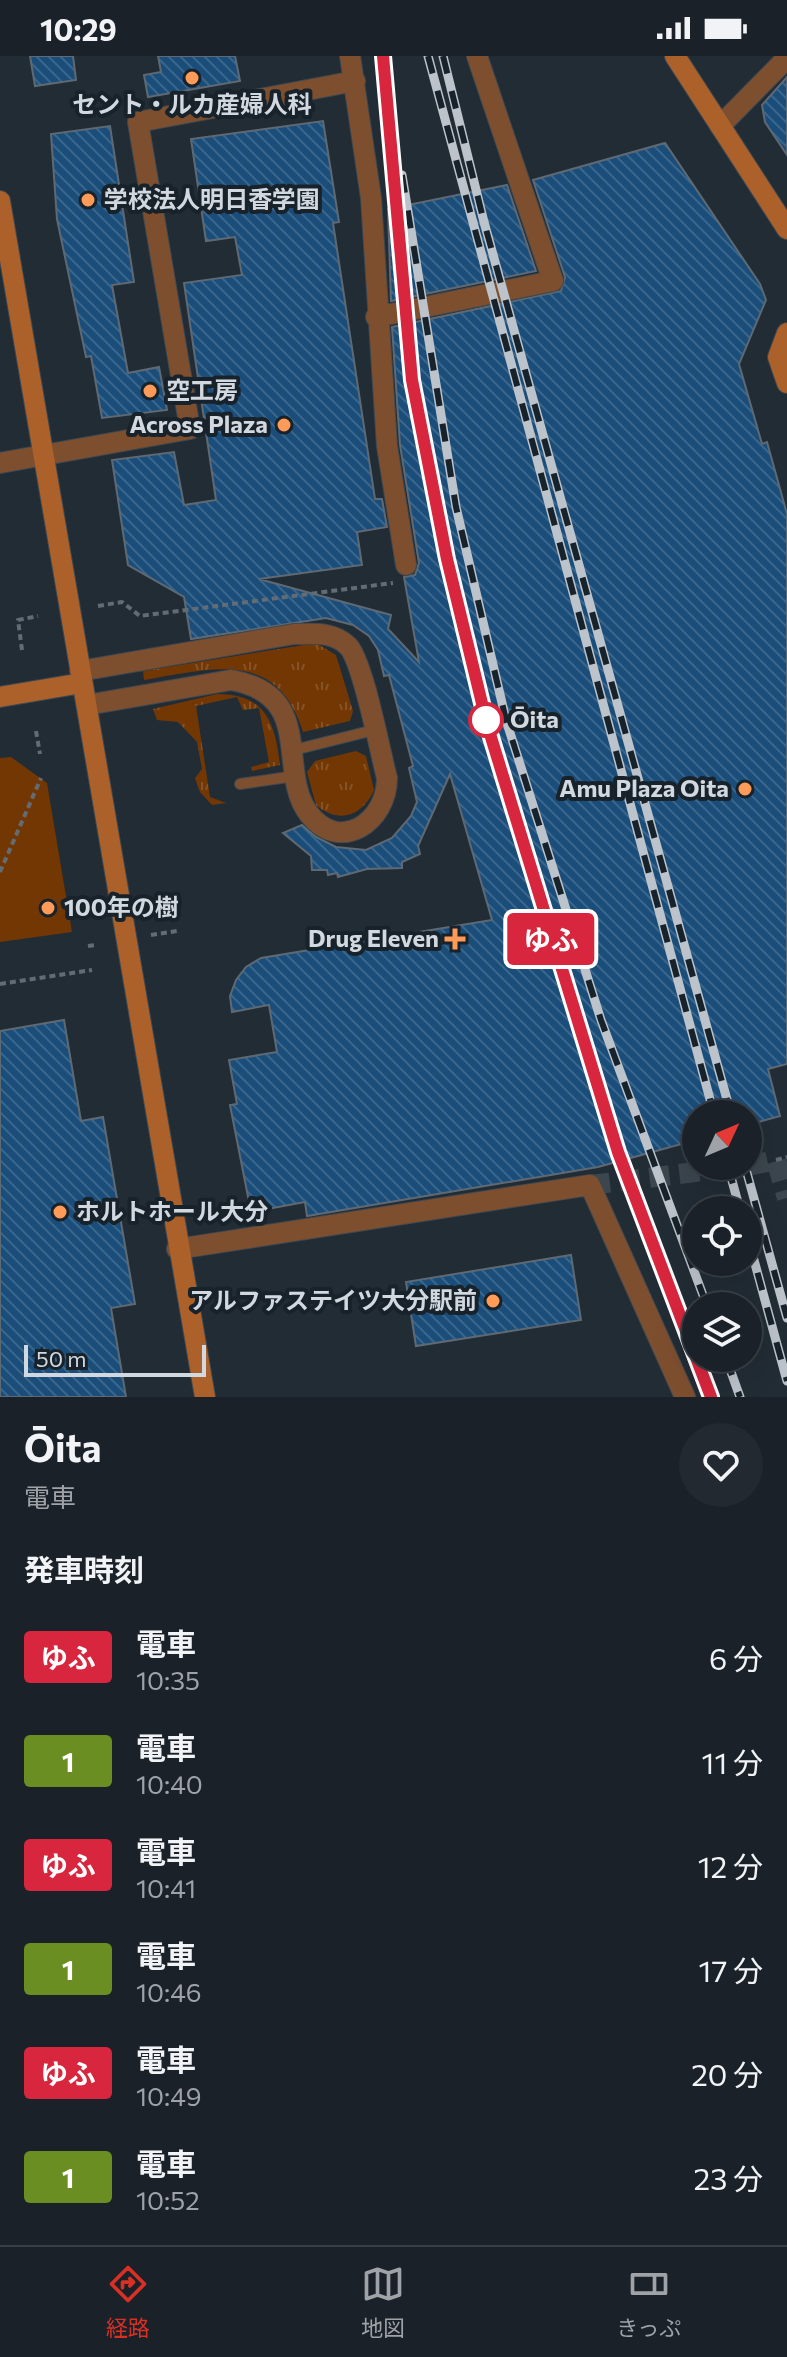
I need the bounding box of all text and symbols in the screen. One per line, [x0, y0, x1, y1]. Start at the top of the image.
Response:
text: 10:29 [40, 10, 117, 47]
marker: セント・ルカ産婦人科 [183, 69, 201, 87]
place label: セント・ルカ産婦人科 [72, 89, 312, 118]
place label: 学校法人明日香学園 [104, 184, 320, 213]
marker: 学校法人明日香学園 [79, 191, 97, 209]
place label: 空工房 [166, 375, 238, 404]
marker: 空工房 [141, 382, 159, 400]
place label: Across Plaza [129, 409, 268, 438]
marker: Across Plaza [275, 416, 293, 434]
marker: Ōita [469, 703, 503, 737]
place label: Ōita [510, 704, 559, 733]
place label: Amu Plaza Oita [559, 773, 729, 802]
marker: Amu Plaza Oita [736, 780, 754, 798]
place label: 100年の樹 [64, 892, 179, 921]
marker: 100年の樹 [39, 899, 57, 917]
line badge: ゆふ [515, 913, 587, 965]
text: ゆふ [523, 922, 579, 956]
place label: Drug Eleven [308, 923, 439, 952]
marker: Drug Eleven [446, 930, 464, 948]
north arrow [682, 1100, 762, 1180]
map controls [682, 1100, 762, 1372]
place label: ホルトホール大分 [76, 1196, 268, 1225]
button: locate [682, 1196, 762, 1276]
marker: ホルトホール大分 [51, 1203, 69, 1221]
place label: アルファステイツ大分駅前 [189, 1285, 477, 1314]
marker: アルファステイツ大分駅前 [484, 1292, 502, 1310]
button: layers [682, 1292, 762, 1372]
scale bar [24, 1341, 206, 1377]
text: 50 m [36, 1345, 86, 1372]
text: Ōita [24, 1423, 102, 1470]
button: heart [679, 1423, 763, 1507]
text: 電車 [24, 1481, 76, 1512]
text: 発車時刻 [24, 1550, 144, 1587]
text: 電車 [136, 1624, 196, 1661]
text: 6 分 [709, 1639, 763, 1676]
text: ゆふ [40, 1640, 96, 1674]
text: 10:35 [136, 1664, 200, 1695]
text: 電車 [136, 1728, 196, 1765]
text: 11 分 [702, 1743, 763, 1780]
text: 1 [62, 1744, 74, 1778]
text: 10:40 [136, 1768, 203, 1799]
text: 電車 [136, 1832, 196, 1869]
text: 12 分 [698, 1847, 763, 1884]
text: ゆふ [40, 1848, 96, 1882]
text: 10:41 [136, 1872, 196, 1903]
text: 電車 [136, 1936, 196, 1973]
text: 17 分 [699, 1951, 763, 1988]
text: 1 [62, 1952, 74, 1986]
text: 10:46 [136, 1976, 202, 2007]
text: 電車 [136, 2040, 196, 2077]
text: 20 分 [691, 2055, 763, 2092]
text: ゆふ [40, 2056, 96, 2090]
text: 10:49 [136, 2080, 202, 2111]
text: 電車 [136, 2144, 196, 2181]
text: 23 分 [694, 2159, 763, 2196]
text: 1 [62, 2160, 74, 2194]
text: 10:52 [136, 2184, 200, 2215]
tab: 経路 [106, 2262, 150, 2342]
tab: 地図 [361, 2262, 405, 2342]
tab: きっぷ [616, 2262, 681, 2342]

